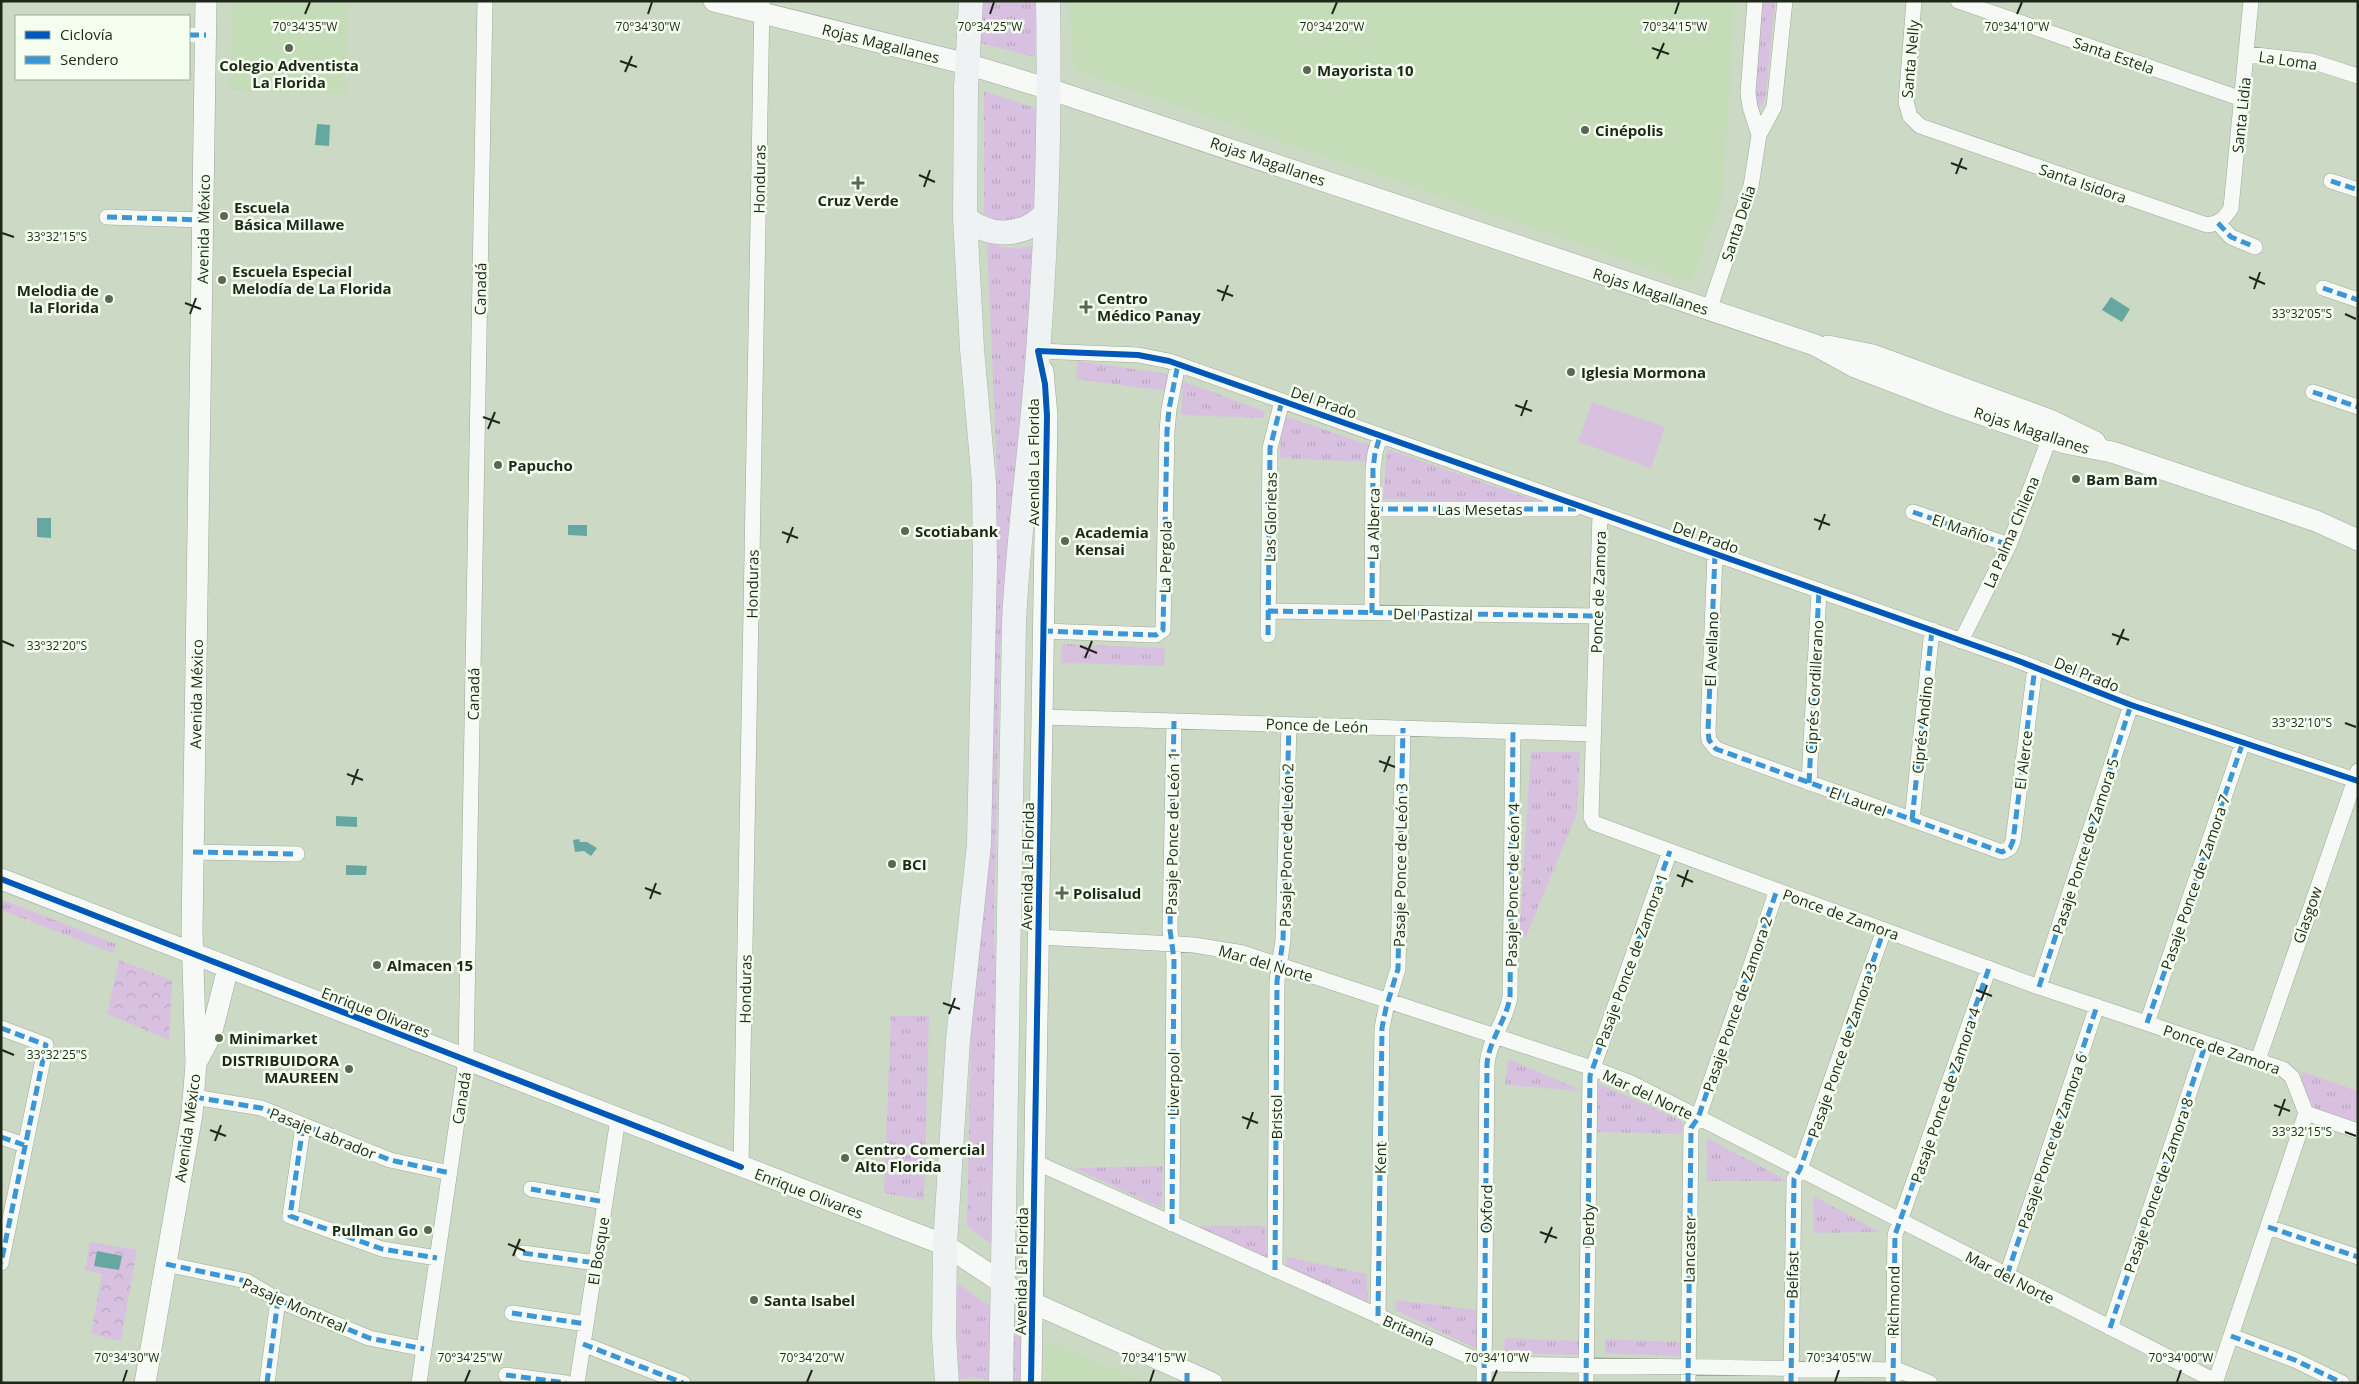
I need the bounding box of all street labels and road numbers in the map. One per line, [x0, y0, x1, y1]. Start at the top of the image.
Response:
street label: Rojas Magallanes [820, 19, 942, 67]
street label: Santa Nelly [1897, 19, 1923, 99]
street label: Santa Estela [2071, 32, 2157, 78]
street label: La Loma [2257, 46, 2319, 74]
street label: Santa Lidia [2227, 76, 2255, 154]
street label: Rojas Magallanes [1208, 132, 1328, 190]
street label: Honduras [748, 144, 770, 214]
street label: Santa Isidora [2037, 159, 2129, 207]
street label: Avenida México [192, 174, 214, 284]
street label: Santa Delia [1716, 183, 1760, 263]
street label: Canadá [470, 262, 490, 316]
street label: Rojas Magallanes [1591, 263, 1711, 319]
street label: Del Prado [1288, 381, 1360, 423]
street label: Avenida La Florida [1023, 398, 1043, 526]
street label: Rojas Magallanes [1972, 402, 2092, 458]
street label: Las Glorietas [1259, 472, 1281, 562]
street label: La Palma Chilena [1978, 473, 2044, 591]
street label: La Alberca [1362, 488, 1384, 560]
street label: Las Mesetas [1437, 499, 1523, 519]
street label: El Mañío [1929, 509, 1993, 547]
street label: Del Prado [1670, 516, 1742, 558]
street label: La Pergola [1154, 520, 1176, 594]
street label: Ponce de Zamora [1586, 530, 1610, 654]
street label: Honduras [741, 549, 763, 619]
street label: Del Pastizal [1393, 603, 1473, 625]
street label: El Avellano [1700, 611, 1722, 687]
street label: Ciprés Cordillerano [1801, 619, 1827, 755]
street label: Avenida México [185, 639, 207, 749]
street label: Del Prado [2051, 652, 2123, 696]
street label: Canadá [463, 667, 483, 721]
street label: Ciprés Andino [1907, 675, 1937, 775]
street label: Ponce de León [1265, 713, 1369, 737]
street label: El Alerce [2009, 729, 2037, 791]
street label: Pasaje Ponce de León 1 [1161, 751, 1183, 915]
street label: Pasaje Ponce de Zamora 5 [2047, 755, 2123, 937]
street label: Pasaje Ponce de León 2 [1275, 763, 1297, 927]
street label: El Laurel [1827, 781, 1889, 821]
street label: Pasaje Ponce de León 3 [1389, 783, 1411, 947]
street label: Pasaje Ponce de Zamora 7 [2156, 792, 2234, 972]
street label: Avenida La Florida [1016, 802, 1038, 930]
street label: Pasaje Ponce de León 4 [1501, 802, 1523, 967]
street label: Pasaje Ponce de Zamora 1 [1590, 870, 1672, 1050]
street label: Ponce de Zamora [1780, 884, 1902, 944]
street label: Glasgow [2288, 884, 2326, 946]
street label: Pasaje Ponce de Zamora 2 [1698, 914, 1776, 1094]
street label: Mar del Norte [1216, 940, 1316, 986]
street label: Honduras [734, 954, 756, 1024]
street label: Pasaje Ponce de Zamora 3 [1803, 960, 1881, 1140]
street label: Enrique Olivares [319, 982, 433, 1042]
street label: Pasaje Ponce de Zamora 4 [1906, 1004, 1985, 1185]
street label: Ponce de Zamora [2161, 1020, 2283, 1078]
street label: Liverpool [1162, 1051, 1184, 1117]
street label: Pasaje Ponce de Zamora 6 [2013, 1051, 2091, 1231]
street label: Mar del Norte [1600, 1064, 1696, 1124]
street label: Canadá [447, 1070, 475, 1126]
street label: Avenida México [169, 1072, 205, 1184]
street label: Bristol [1266, 1095, 1286, 1139]
street label: Pasaje Ponce de Zamora 8 [2119, 1095, 2197, 1275]
street label: Pasaje Labrador [267, 1103, 379, 1163]
street label: Kent [1370, 1142, 1390, 1174]
street label: Enrique Olivares [752, 1163, 866, 1223]
street label: Oxford [1476, 1184, 1496, 1234]
street label: Derby [1578, 1203, 1598, 1246]
street label: Avenida La Florida [1010, 1207, 1032, 1335]
street label: Lancaster [1678, 1215, 1700, 1283]
street label: El Bosque [583, 1216, 613, 1286]
street label: Mar del Norte [1962, 1246, 2058, 1308]
street label: Belfast [1782, 1251, 1802, 1299]
street label: Richmond [1882, 1265, 1904, 1337]
street label: Pasaje Montreal [239, 1273, 351, 1337]
street label: Britania [1380, 1310, 1438, 1350]

